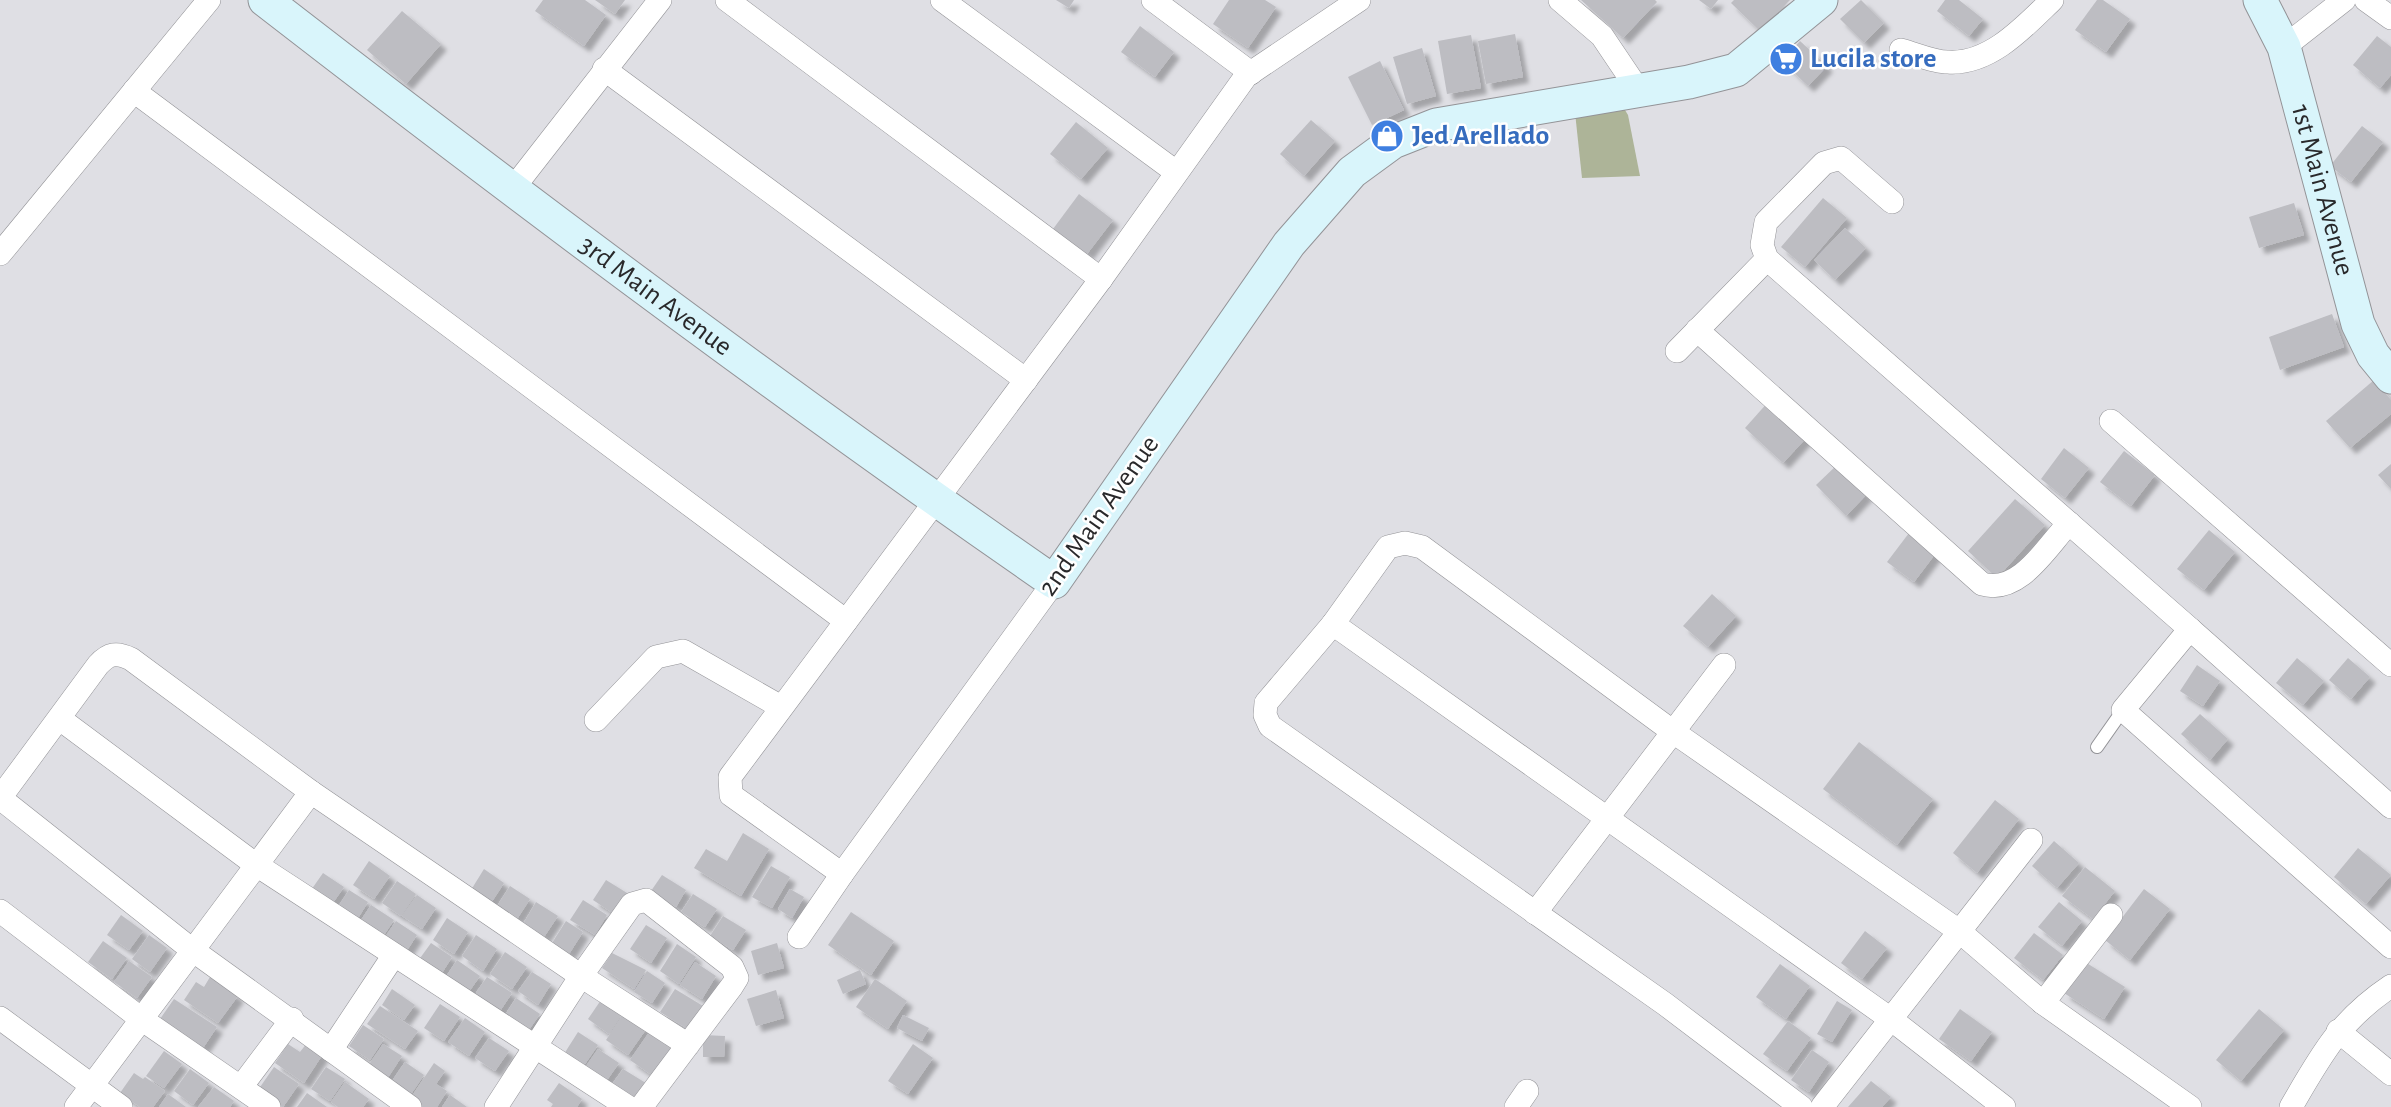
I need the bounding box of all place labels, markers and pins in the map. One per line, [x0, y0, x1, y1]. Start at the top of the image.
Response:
supermarket icon: Lucila store [1767, 40, 1805, 78]
place label: Lucila store [1810, 45, 1937, 73]
shop icon: Jed Arellado [1368, 117, 1406, 155]
place label: Jed Arellado [1412, 122, 1549, 150]

